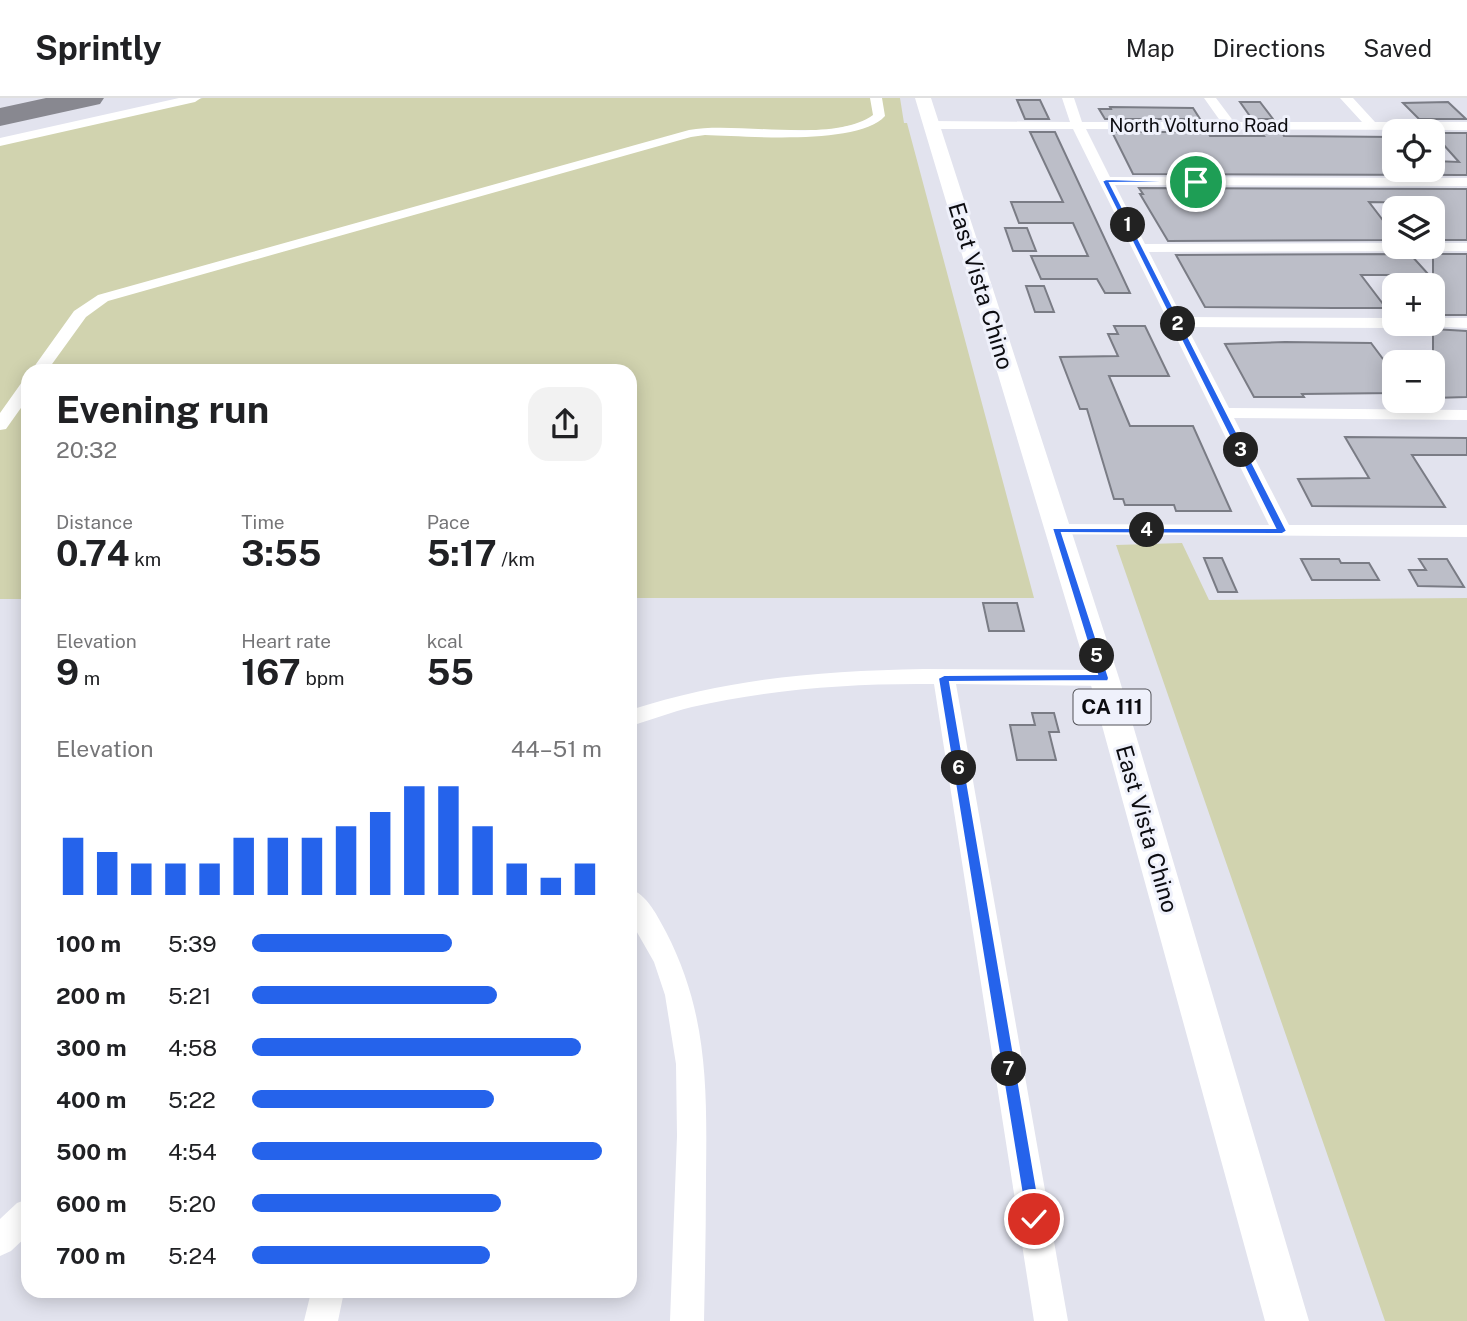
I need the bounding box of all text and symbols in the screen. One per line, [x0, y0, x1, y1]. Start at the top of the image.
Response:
text: Sprintly [35, 29, 162, 67]
text: Map [1126, 34, 1175, 62]
text: Directions [1213, 34, 1325, 62]
text: Saved [1363, 34, 1432, 62]
street label: North Volturno Road [1109, 114, 1289, 136]
map controls [1382, 119, 1445, 413]
button: locate [1382, 119, 1445, 182]
pin [1166, 152, 1226, 212]
icon: arrive [1177, 163, 1215, 201]
button: layers [1382, 196, 1445, 259]
street label: East Vista Chino [943, 199, 1020, 373]
pin: 1 [1110, 208, 1146, 242]
text: 1 [1123, 213, 1132, 235]
button: + [1382, 273, 1445, 336]
pin: 2 [1160, 306, 1196, 342]
text: 2 [1171, 312, 1184, 334]
button: − [1382, 350, 1445, 413]
text: Evening run [56, 387, 269, 432]
button: share [528, 387, 602, 461]
pin: 3 [1224, 432, 1258, 468]
text: 20:32 [56, 436, 117, 463]
text: 3 [1234, 438, 1247, 460]
text: Distance [56, 511, 133, 533]
text: Time [241, 511, 285, 533]
text: Pace [427, 511, 470, 533]
pin: 4 [1130, 512, 1164, 548]
text: 4 [1140, 518, 1153, 540]
text: 0.74 [56, 533, 130, 574]
text: 3:55 [241, 533, 321, 574]
text: 5:17 [427, 533, 497, 574]
text: km [130, 548, 161, 570]
text: /km [497, 548, 535, 570]
text: Elevation [56, 630, 137, 652]
text: Heart rate [241, 630, 331, 652]
text: kcal [427, 630, 463, 652]
pin: 5 [1080, 638, 1114, 674]
text: 5 [1090, 644, 1103, 666]
text: 9 [56, 652, 79, 693]
text: 167 [241, 652, 301, 693]
text: 55 [427, 652, 474, 693]
text: m [79, 667, 100, 689]
text: bpm [301, 667, 344, 689]
road number: CA 111 [1074, 690, 1150, 724]
text: Elevation [56, 735, 154, 762]
text: 44–51 m [511, 735, 602, 762]
street label: East Vista Chino [1111, 742, 1184, 916]
pin: 6 [942, 750, 976, 786]
text: 6 [952, 756, 965, 778]
text: 100 m [56, 930, 121, 957]
text: 5:39 [168, 930, 217, 957]
text: 200 m [56, 982, 126, 1009]
text: 5:21 [168, 982, 211, 1009]
text: 300 m [56, 1034, 127, 1061]
text: 4:58 [168, 1034, 217, 1061]
pin: 7 [992, 1052, 1026, 1086]
text: 7 [1003, 1057, 1014, 1079]
text: 400 m [56, 1086, 126, 1113]
text: 5:22 [168, 1086, 216, 1113]
text: 500 m [56, 1138, 127, 1165]
text: 4:54 [168, 1138, 217, 1165]
pin [1004, 1189, 1064, 1249]
text: 600 m [56, 1190, 126, 1217]
text: 5:20 [168, 1190, 216, 1217]
icon: check [1015, 1200, 1053, 1238]
text: 700 m [56, 1242, 126, 1269]
text: 5:24 [168, 1242, 217, 1269]

